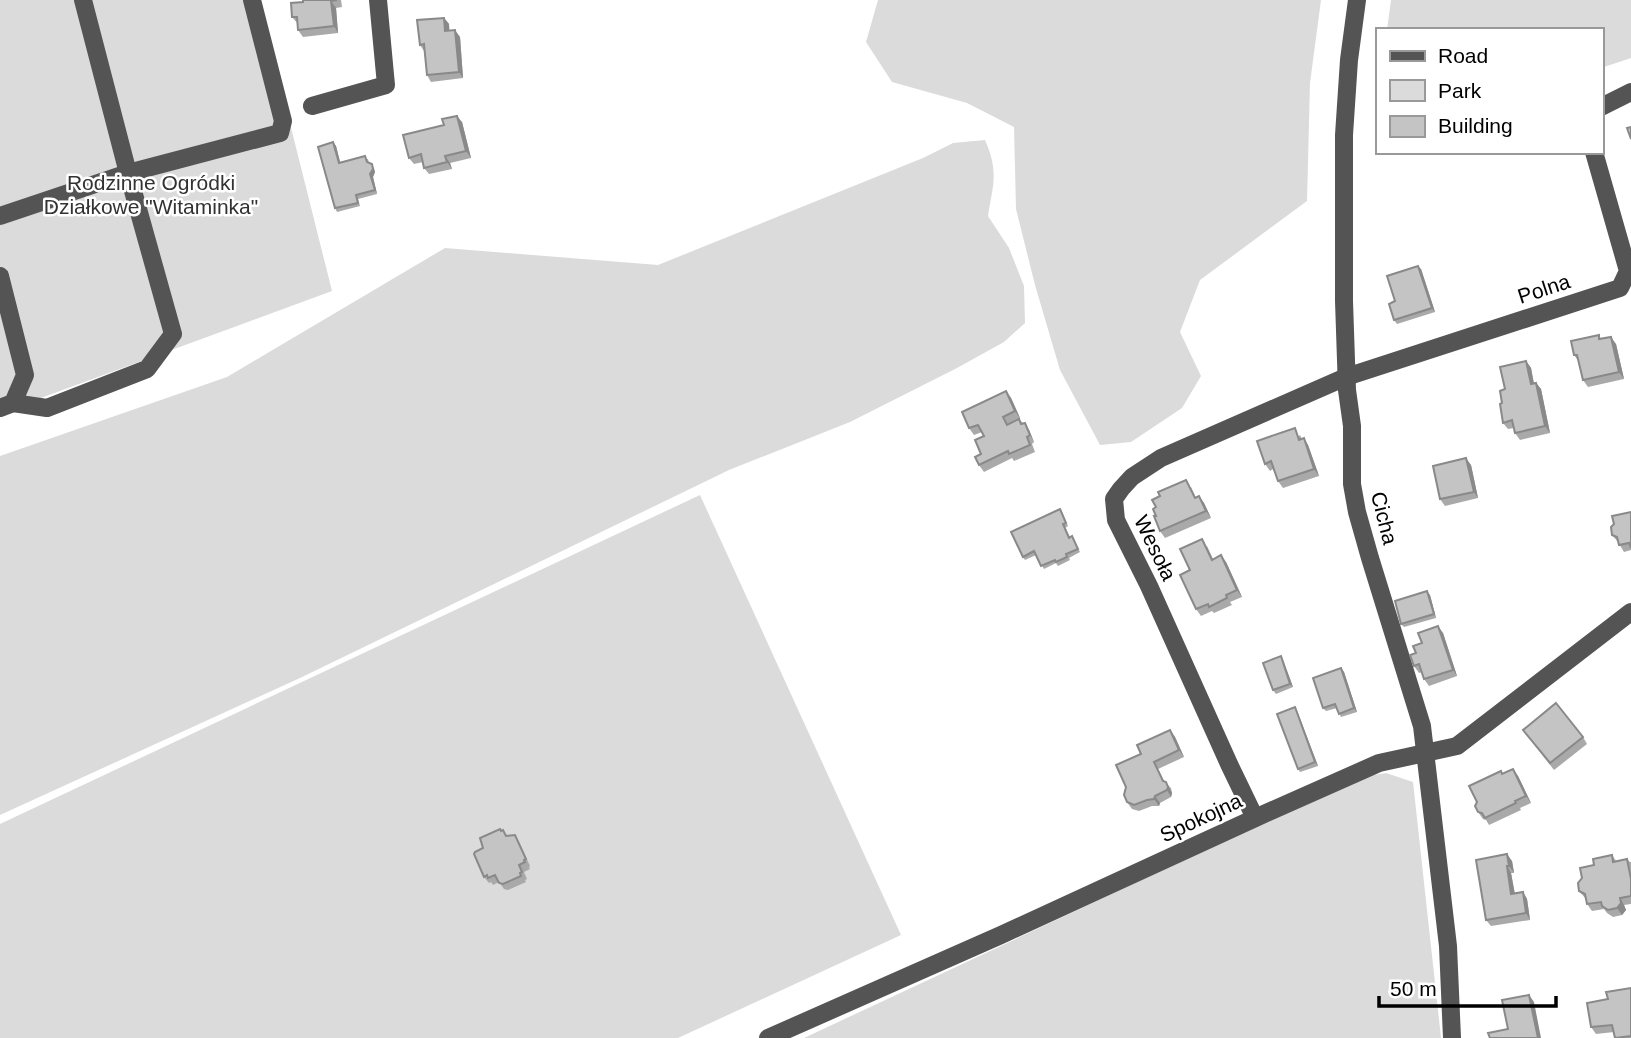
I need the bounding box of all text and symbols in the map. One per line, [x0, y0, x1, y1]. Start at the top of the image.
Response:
legend [1376, 28, 1603, 154]
text: Road [1438, 44, 1488, 67]
text: Park [1438, 79, 1482, 102]
text: Building [1438, 114, 1513, 137]
park label: Rodzinne Ogródki Działkowe "Witaminka" [44, 171, 258, 218]
street label: Polna [1515, 269, 1573, 308]
street label: Cicha [1367, 489, 1402, 547]
street label: Wesoła [1130, 511, 1181, 584]
street label: Spokojna [1156, 788, 1246, 846]
scale bar [1379, 964, 1556, 1008]
text: 50 m [1390, 977, 1437, 1000]

